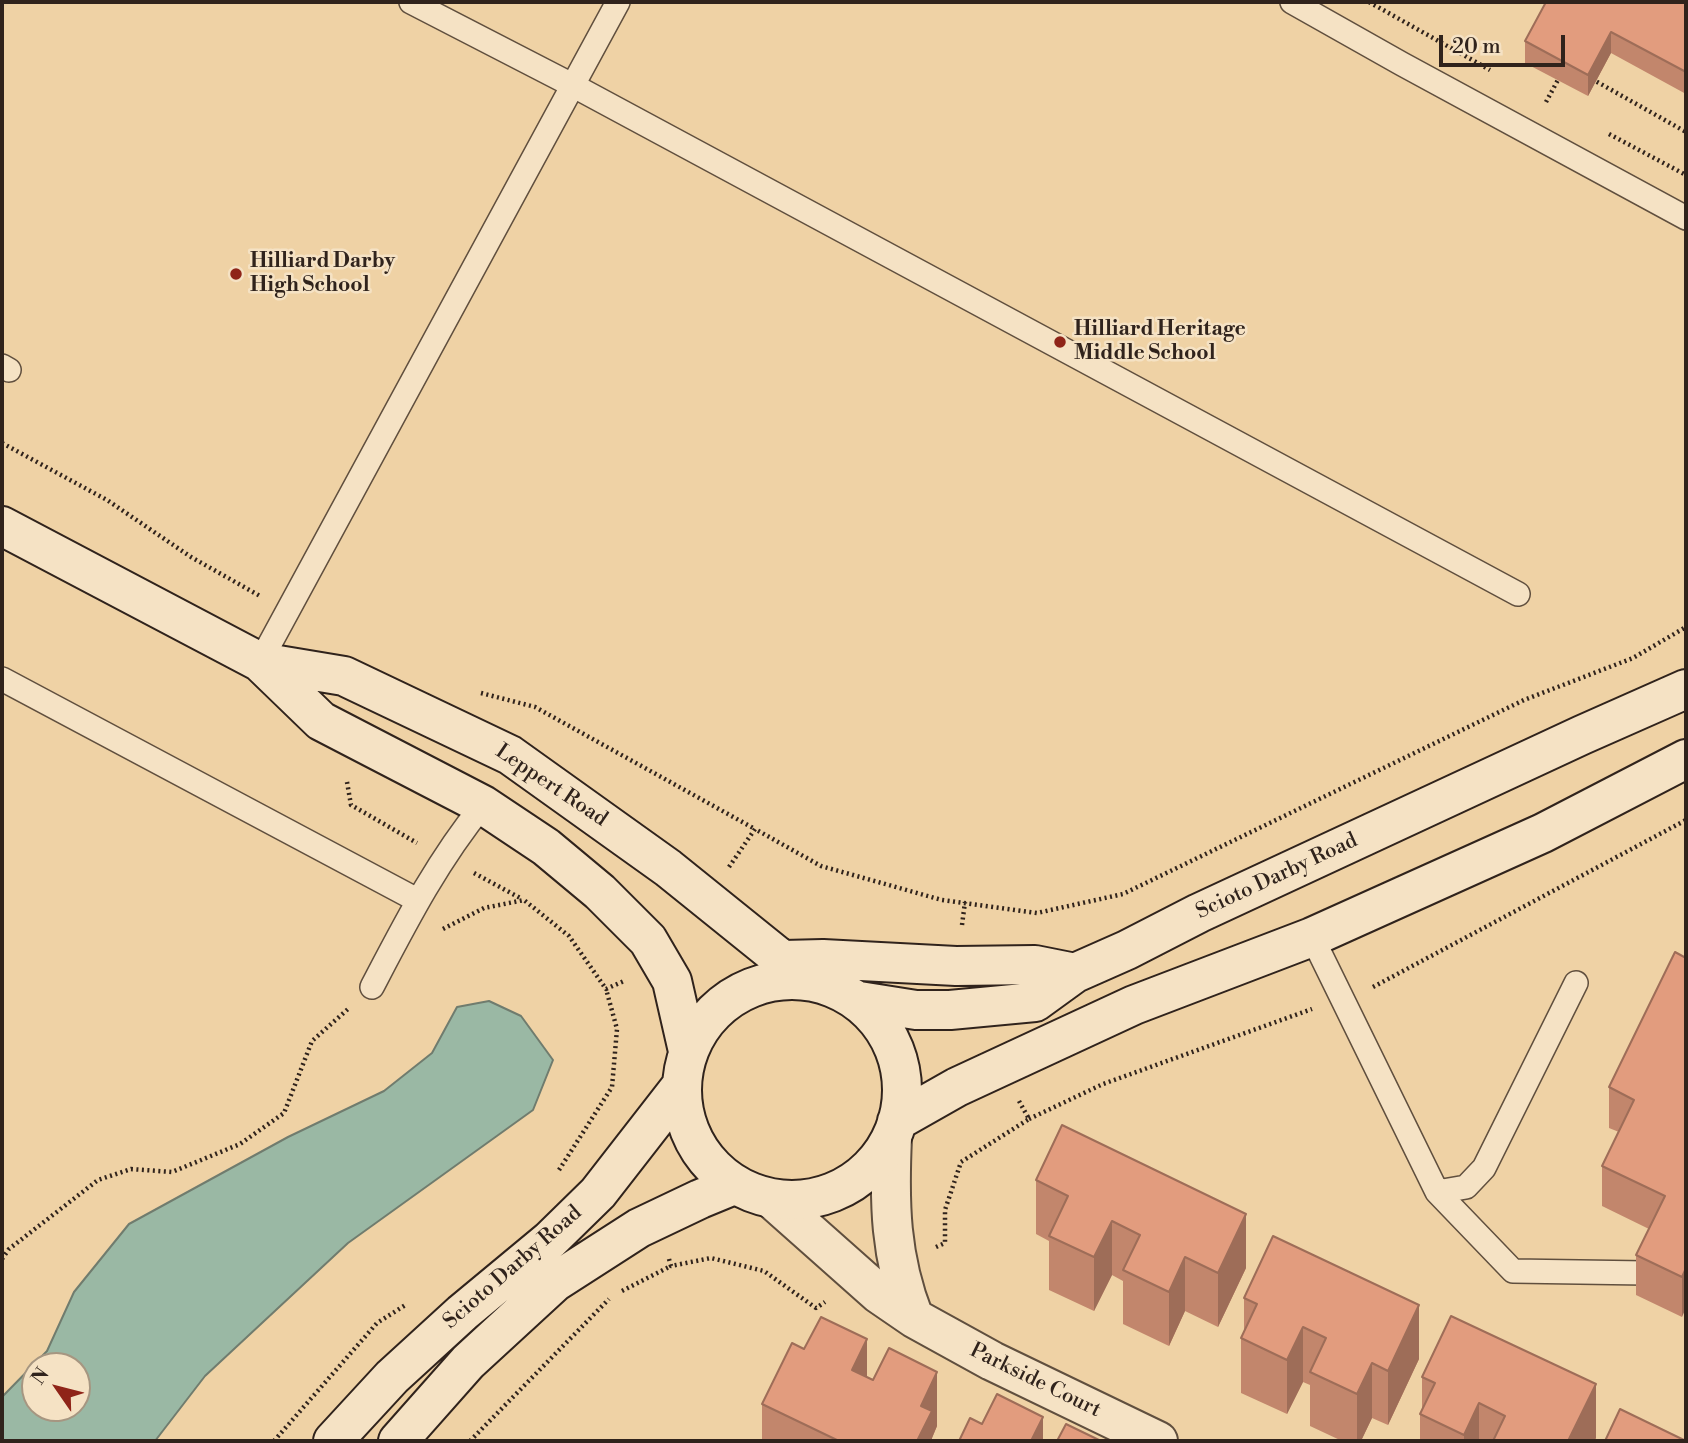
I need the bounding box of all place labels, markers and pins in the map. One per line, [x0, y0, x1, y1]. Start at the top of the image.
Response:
place label: Hilliard Darby High School [250, 249, 395, 299]
marker: Hilliard Darby High School [228, 266, 244, 282]
place label: Hilliard Heritage Middle School [1074, 317, 1246, 367]
marker: Hilliard Heritage Middle School [1052, 334, 1068, 350]

